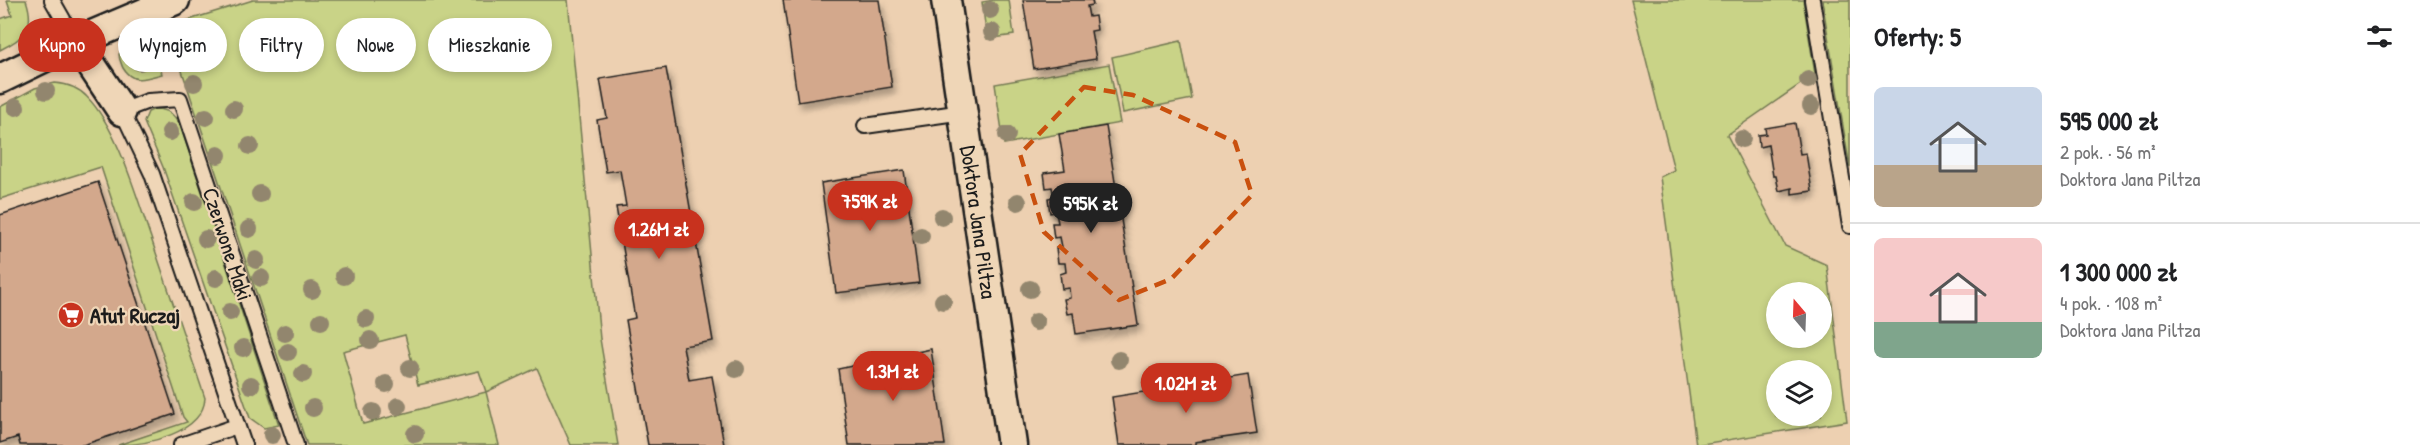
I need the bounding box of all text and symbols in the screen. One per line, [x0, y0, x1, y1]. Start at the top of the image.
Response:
chip: Kupno [18, 18, 106, 72]
chip: Wynajem [118, 18, 227, 72]
chip: Filtry [239, 18, 324, 72]
chip: Nowe [336, 18, 416, 72]
chip: Mieszkanie [428, 18, 552, 72]
text: Oferty: 5 [1874, 19, 1961, 54]
icon: filters [2363, 20, 2396, 53]
text: 595 000 zł [2060, 103, 2159, 138]
icon: home [1922, 111, 1994, 183]
text: 2 pok. · 56 m² [2060, 138, 2156, 165]
street label: Doktora Jana Piltza [953, 143, 1005, 301]
text: Doktora Jana Piltza [2060, 165, 2200, 192]
pin: 759K zł [815, 181, 925, 232]
pin: 595K zł [1036, 183, 1146, 234]
street label: Czerwone Maki [196, 184, 260, 304]
text: 759K zł [842, 187, 898, 214]
text: 595K zł [1063, 189, 1119, 216]
pin: 1.26M zł [597, 209, 721, 260]
text: 1.26M zł [628, 215, 690, 242]
text: 1 300 000 zł [2060, 254, 2178, 289]
icon: home [1922, 262, 1994, 334]
north arrow [1766, 282, 1832, 348]
map controls [1766, 282, 1832, 426]
text: 4 pok. · 108 m² [2060, 289, 2162, 316]
supermarket icon: Atut Ruczaj [56, 300, 86, 330]
place label: Atut Ruczaj [90, 300, 180, 330]
text: Doktora Jana Piltza [2060, 316, 2200, 343]
pin: 1.3M zł [838, 351, 948, 402]
text: 1.3M zł [866, 357, 920, 384]
button: layers [1766, 360, 1832, 426]
pin: 1.02M zł [1124, 363, 1248, 414]
text: 1.02M zł [1155, 369, 1217, 396]

